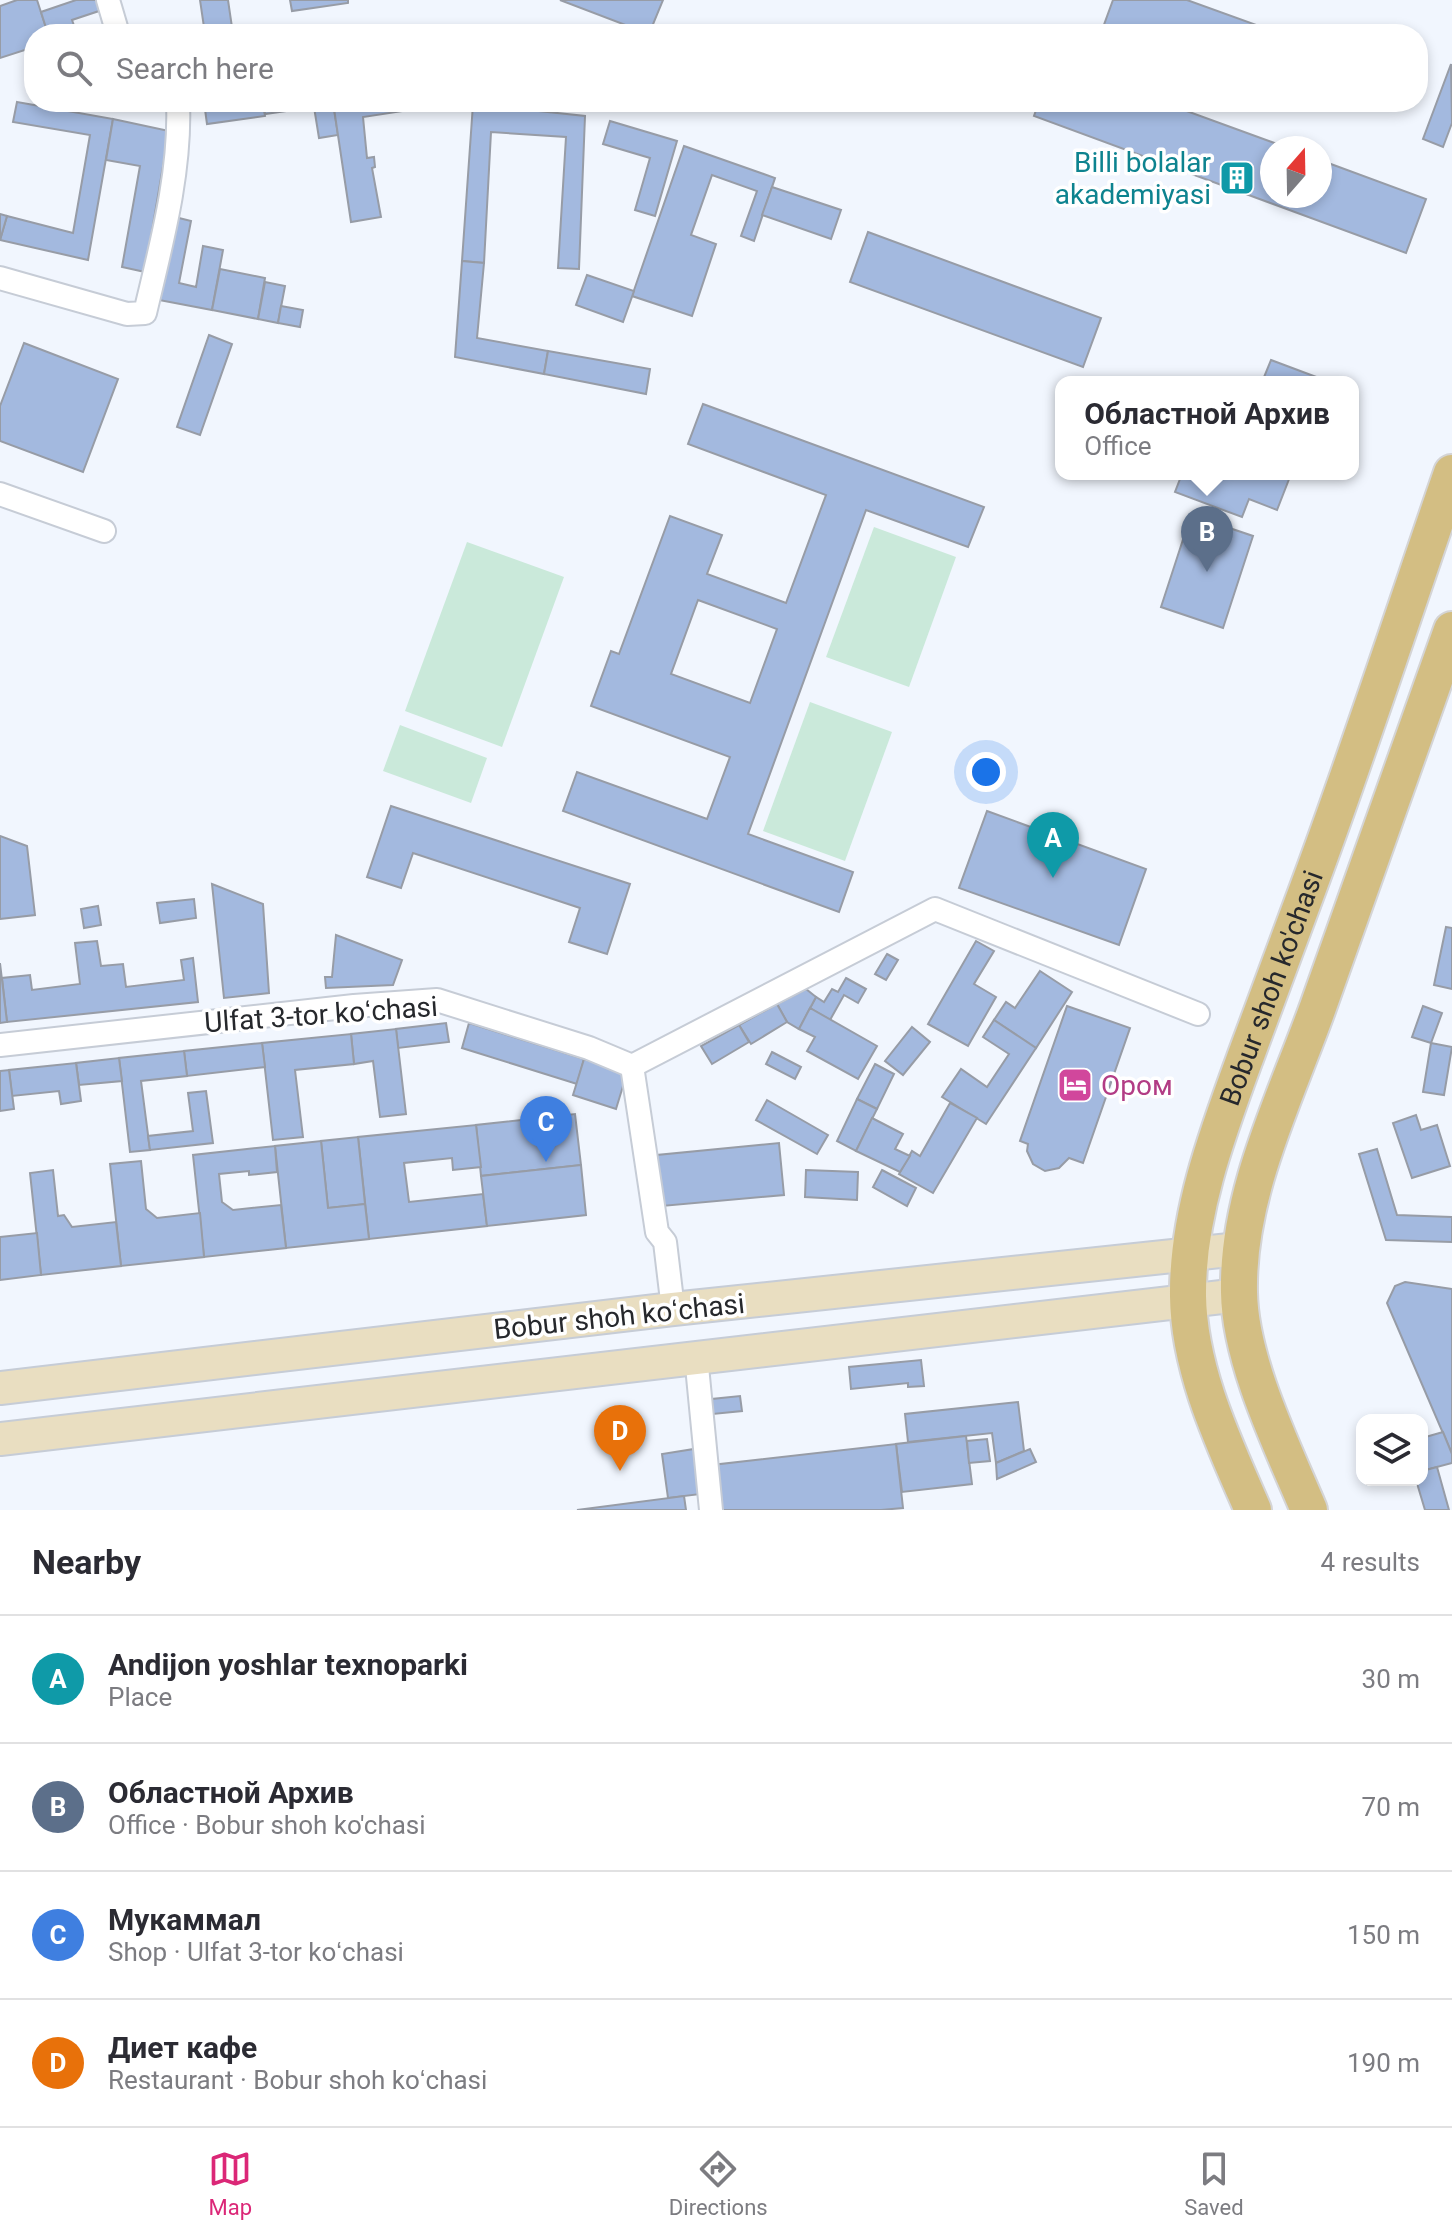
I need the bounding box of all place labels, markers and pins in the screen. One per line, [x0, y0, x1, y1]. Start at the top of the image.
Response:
place label: Billi bolalar akademiyasi [1055, 146, 1212, 211]
building icon: Billi bolalar akademiyasi [1218, 159, 1256, 197]
pin: B [1181, 506, 1233, 572]
pin: A [1027, 812, 1079, 878]
hotel icon: Ором [1056, 1066, 1094, 1104]
place label: Ором [1101, 1069, 1173, 1102]
pin: C [520, 1096, 572, 1162]
pin: D [594, 1405, 646, 1471]

